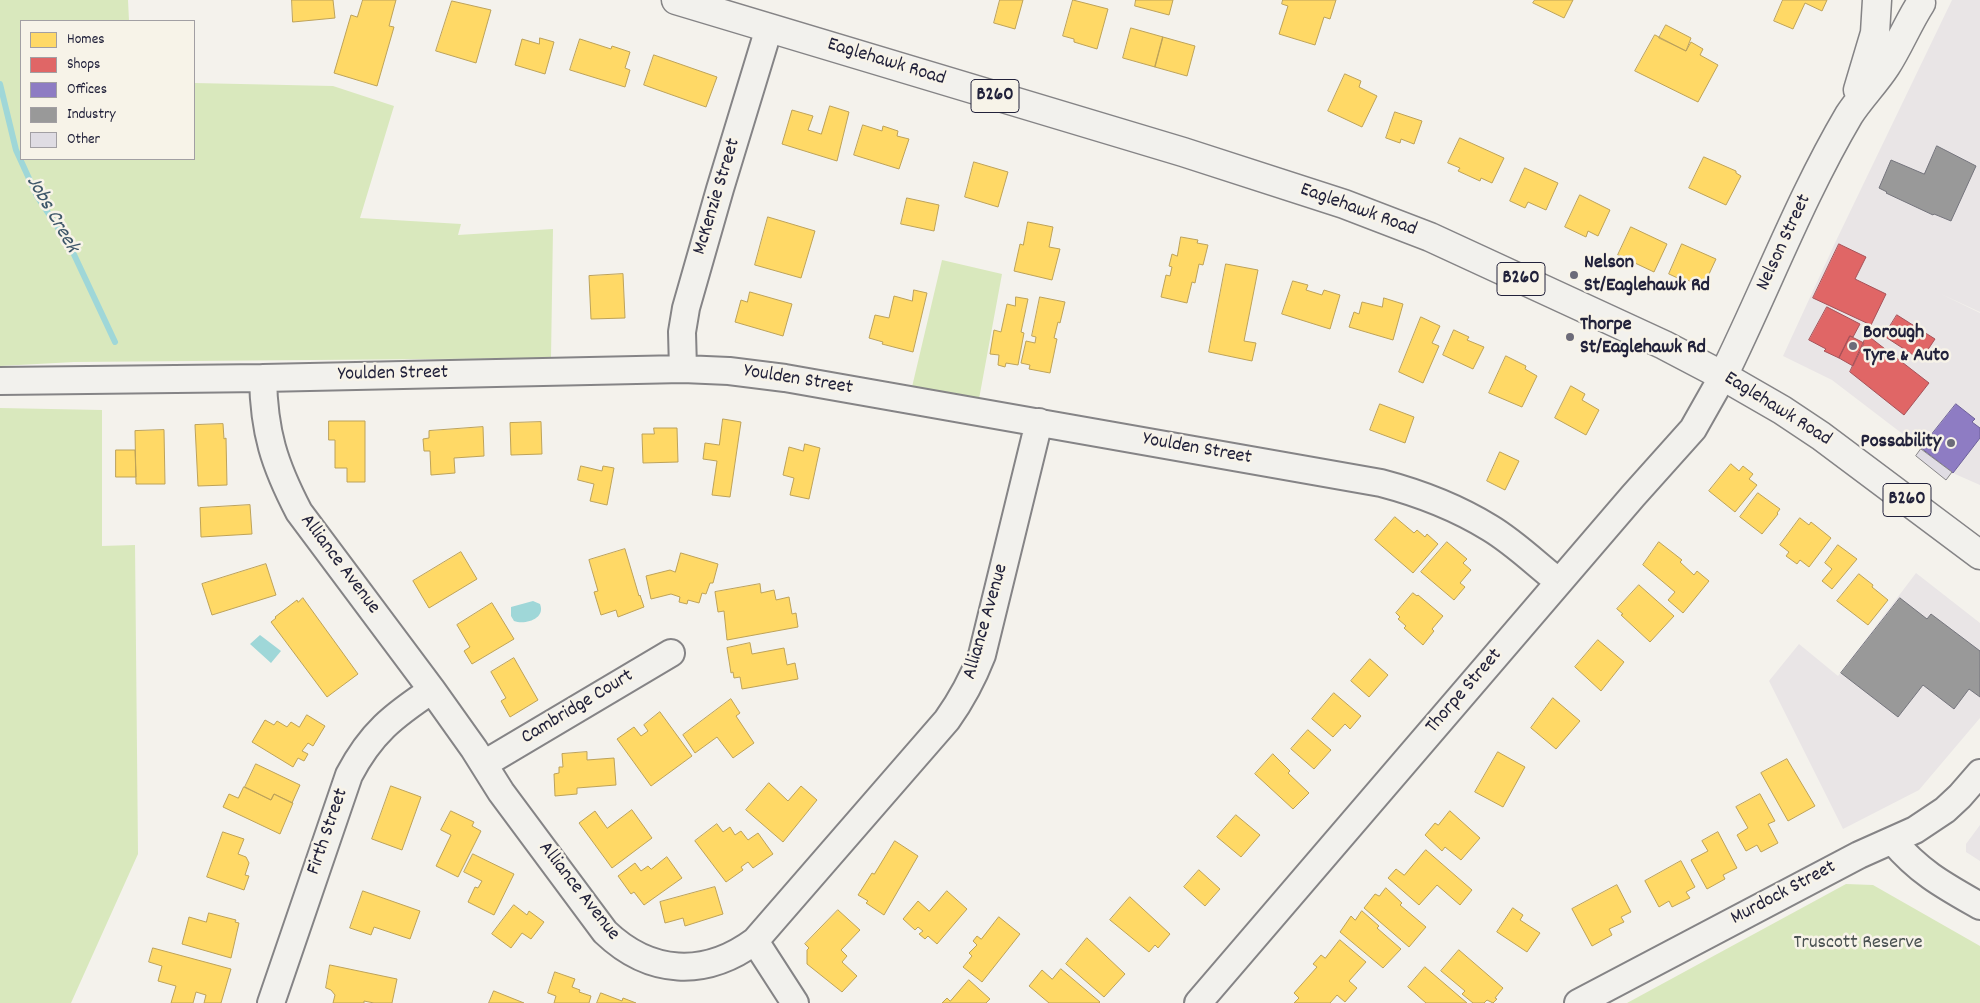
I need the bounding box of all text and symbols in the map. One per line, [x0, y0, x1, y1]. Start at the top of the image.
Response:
legend [20, 20, 195, 160]
text: Homes [67, 29, 105, 51]
street label: Eaglehawk Road [824, 34, 948, 92]
text: Shops [67, 54, 100, 76]
text: Offices [67, 79, 107, 101]
road number: B260 [971, 80, 1019, 112]
text: Industry [67, 104, 116, 126]
text: Other [67, 129, 100, 151]
street label: McKenzie Street [689, 136, 747, 258]
water label: Jobs Creek [19, 172, 83, 258]
street label: Eaglehawk Road [1296, 179, 1420, 243]
street label: Nelson Street [1752, 191, 1818, 295]
place label: Nelson St/Eaglehawk Rd [1584, 252, 1710, 299]
road number: B260 [1497, 262, 1545, 296]
marker: Nelson St/Eaglehawk Rd [1568, 269, 1580, 281]
place label: Thorpe St/Eaglehawk Rd [1580, 314, 1706, 361]
place label: Borough Tyre & Auto [1863, 322, 1949, 369]
marker: Thorpe St/Eaglehawk Rd [1564, 331, 1576, 343]
marker: Borough Tyre & Auto [1847, 340, 1859, 352]
street label: Youlden Street [742, 361, 854, 401]
street label: Youlden Street [338, 362, 448, 388]
street label: Eaglehawk Road [1719, 367, 1835, 453]
street label: Youlden Street [1141, 429, 1253, 471]
place label: Possability [1861, 431, 1941, 455]
marker: Possability [1945, 437, 1957, 449]
road number: B260 [1883, 484, 1931, 516]
street label: Alliance Avenue [294, 510, 384, 620]
street label: Alliance Avenue [959, 562, 1015, 682]
street label: Thorpe Street [1422, 645, 1508, 739]
street label: Cambridge Court [518, 665, 638, 751]
street label: Firth Street [303, 786, 355, 878]
street label: Alliance Avenue [532, 838, 624, 946]
street label: Murdock Street [1727, 856, 1841, 932]
park label: Truscott Reserve [1793, 932, 1923, 956]

